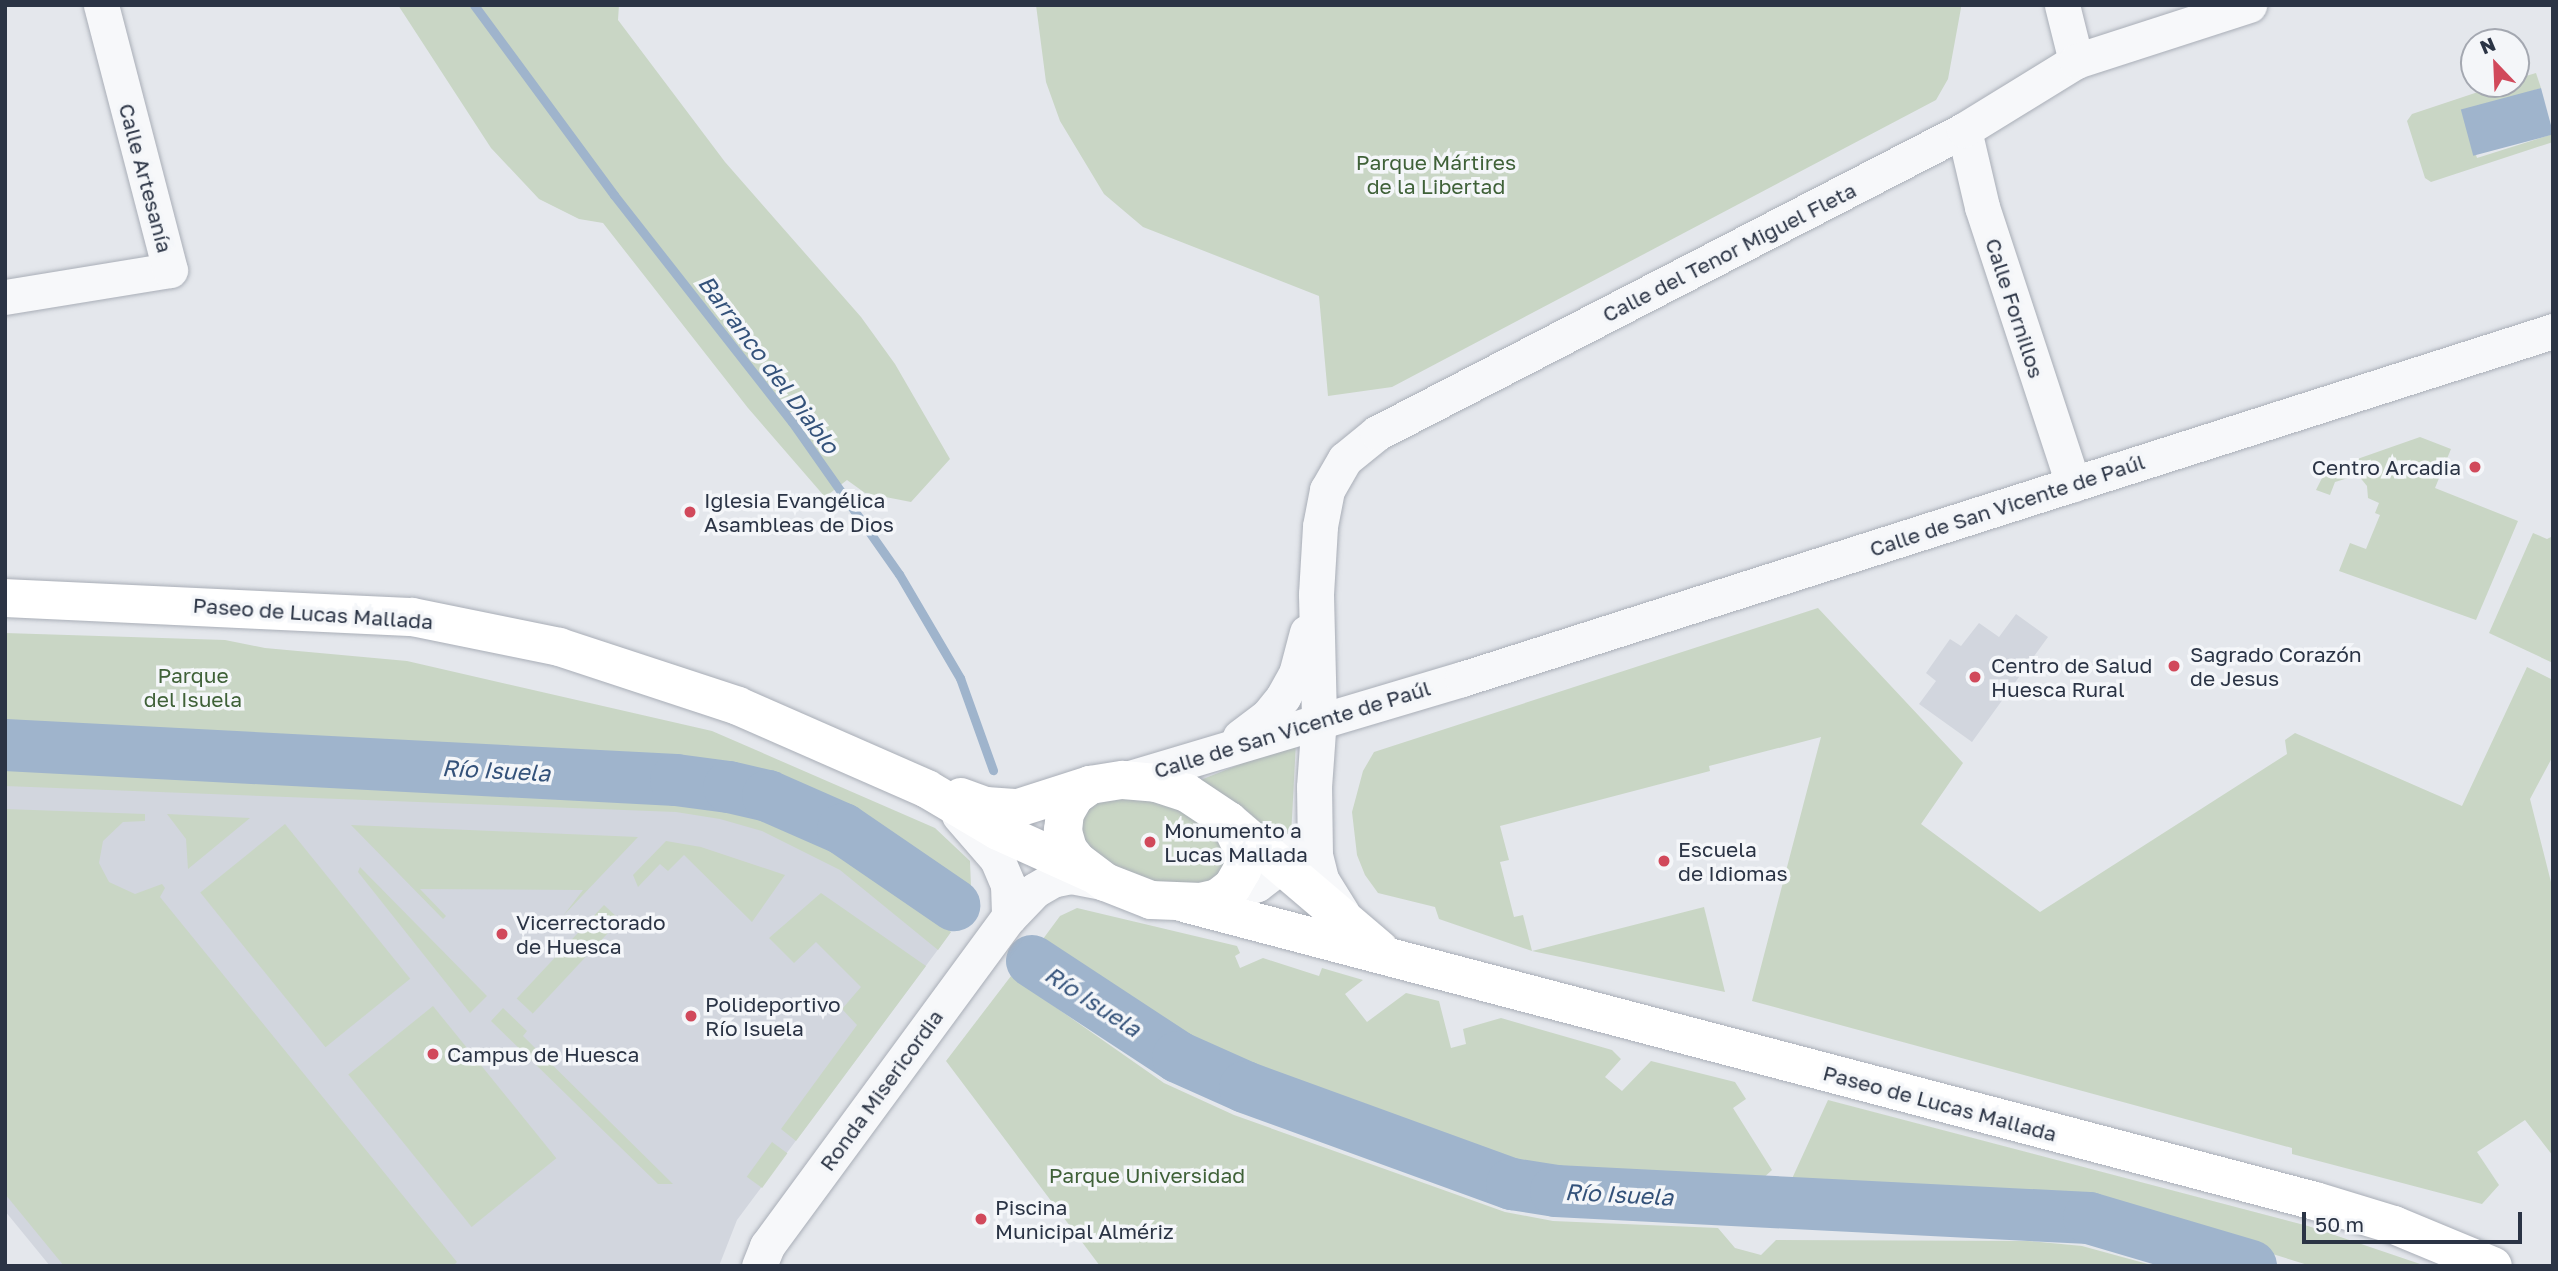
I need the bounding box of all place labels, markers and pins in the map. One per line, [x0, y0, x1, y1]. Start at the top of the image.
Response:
place label: Centro Arcadia [2312, 454, 2461, 480]
marker: Centro Arcadia [2467, 459, 2483, 475]
place label: Iglesia Evangélica Asambleas de Dios [704, 487, 894, 537]
marker: Iglesia Evangélica Asambleas de Dios [682, 504, 698, 520]
place label: Sagrado Corazón de Jesus [2190, 641, 2362, 691]
place label: Centro de Salud Huesca Rural [1991, 652, 2152, 702]
marker: Sagrado Corazón de Jesus [2164, 656, 2184, 676]
marker: Centro de Salud Huesca Rural [1965, 667, 1985, 687]
place label: Monumento a Lucas Mallada [1164, 817, 1308, 867]
marker: Monumento a Lucas Mallada [1142, 834, 1158, 850]
place label: Escuela de Idiomas [1678, 836, 1788, 886]
marker: Escuela de Idiomas [1656, 853, 1672, 869]
place label: Vicerrectorado de Huesca [516, 909, 665, 959]
marker: Vicerrectorado de Huesca [494, 926, 510, 942]
place label: Polideportivo Río Isuela [705, 991, 841, 1041]
marker: Polideportivo Río Isuela [683, 1008, 699, 1024]
place label: Campus de Huesca [447, 1041, 639, 1067]
marker: Campus de Huesca [425, 1046, 441, 1062]
place label: Piscina Municipal Almériz [995, 1194, 1174, 1244]
marker: Piscina Municipal Almériz [973, 1211, 989, 1227]

